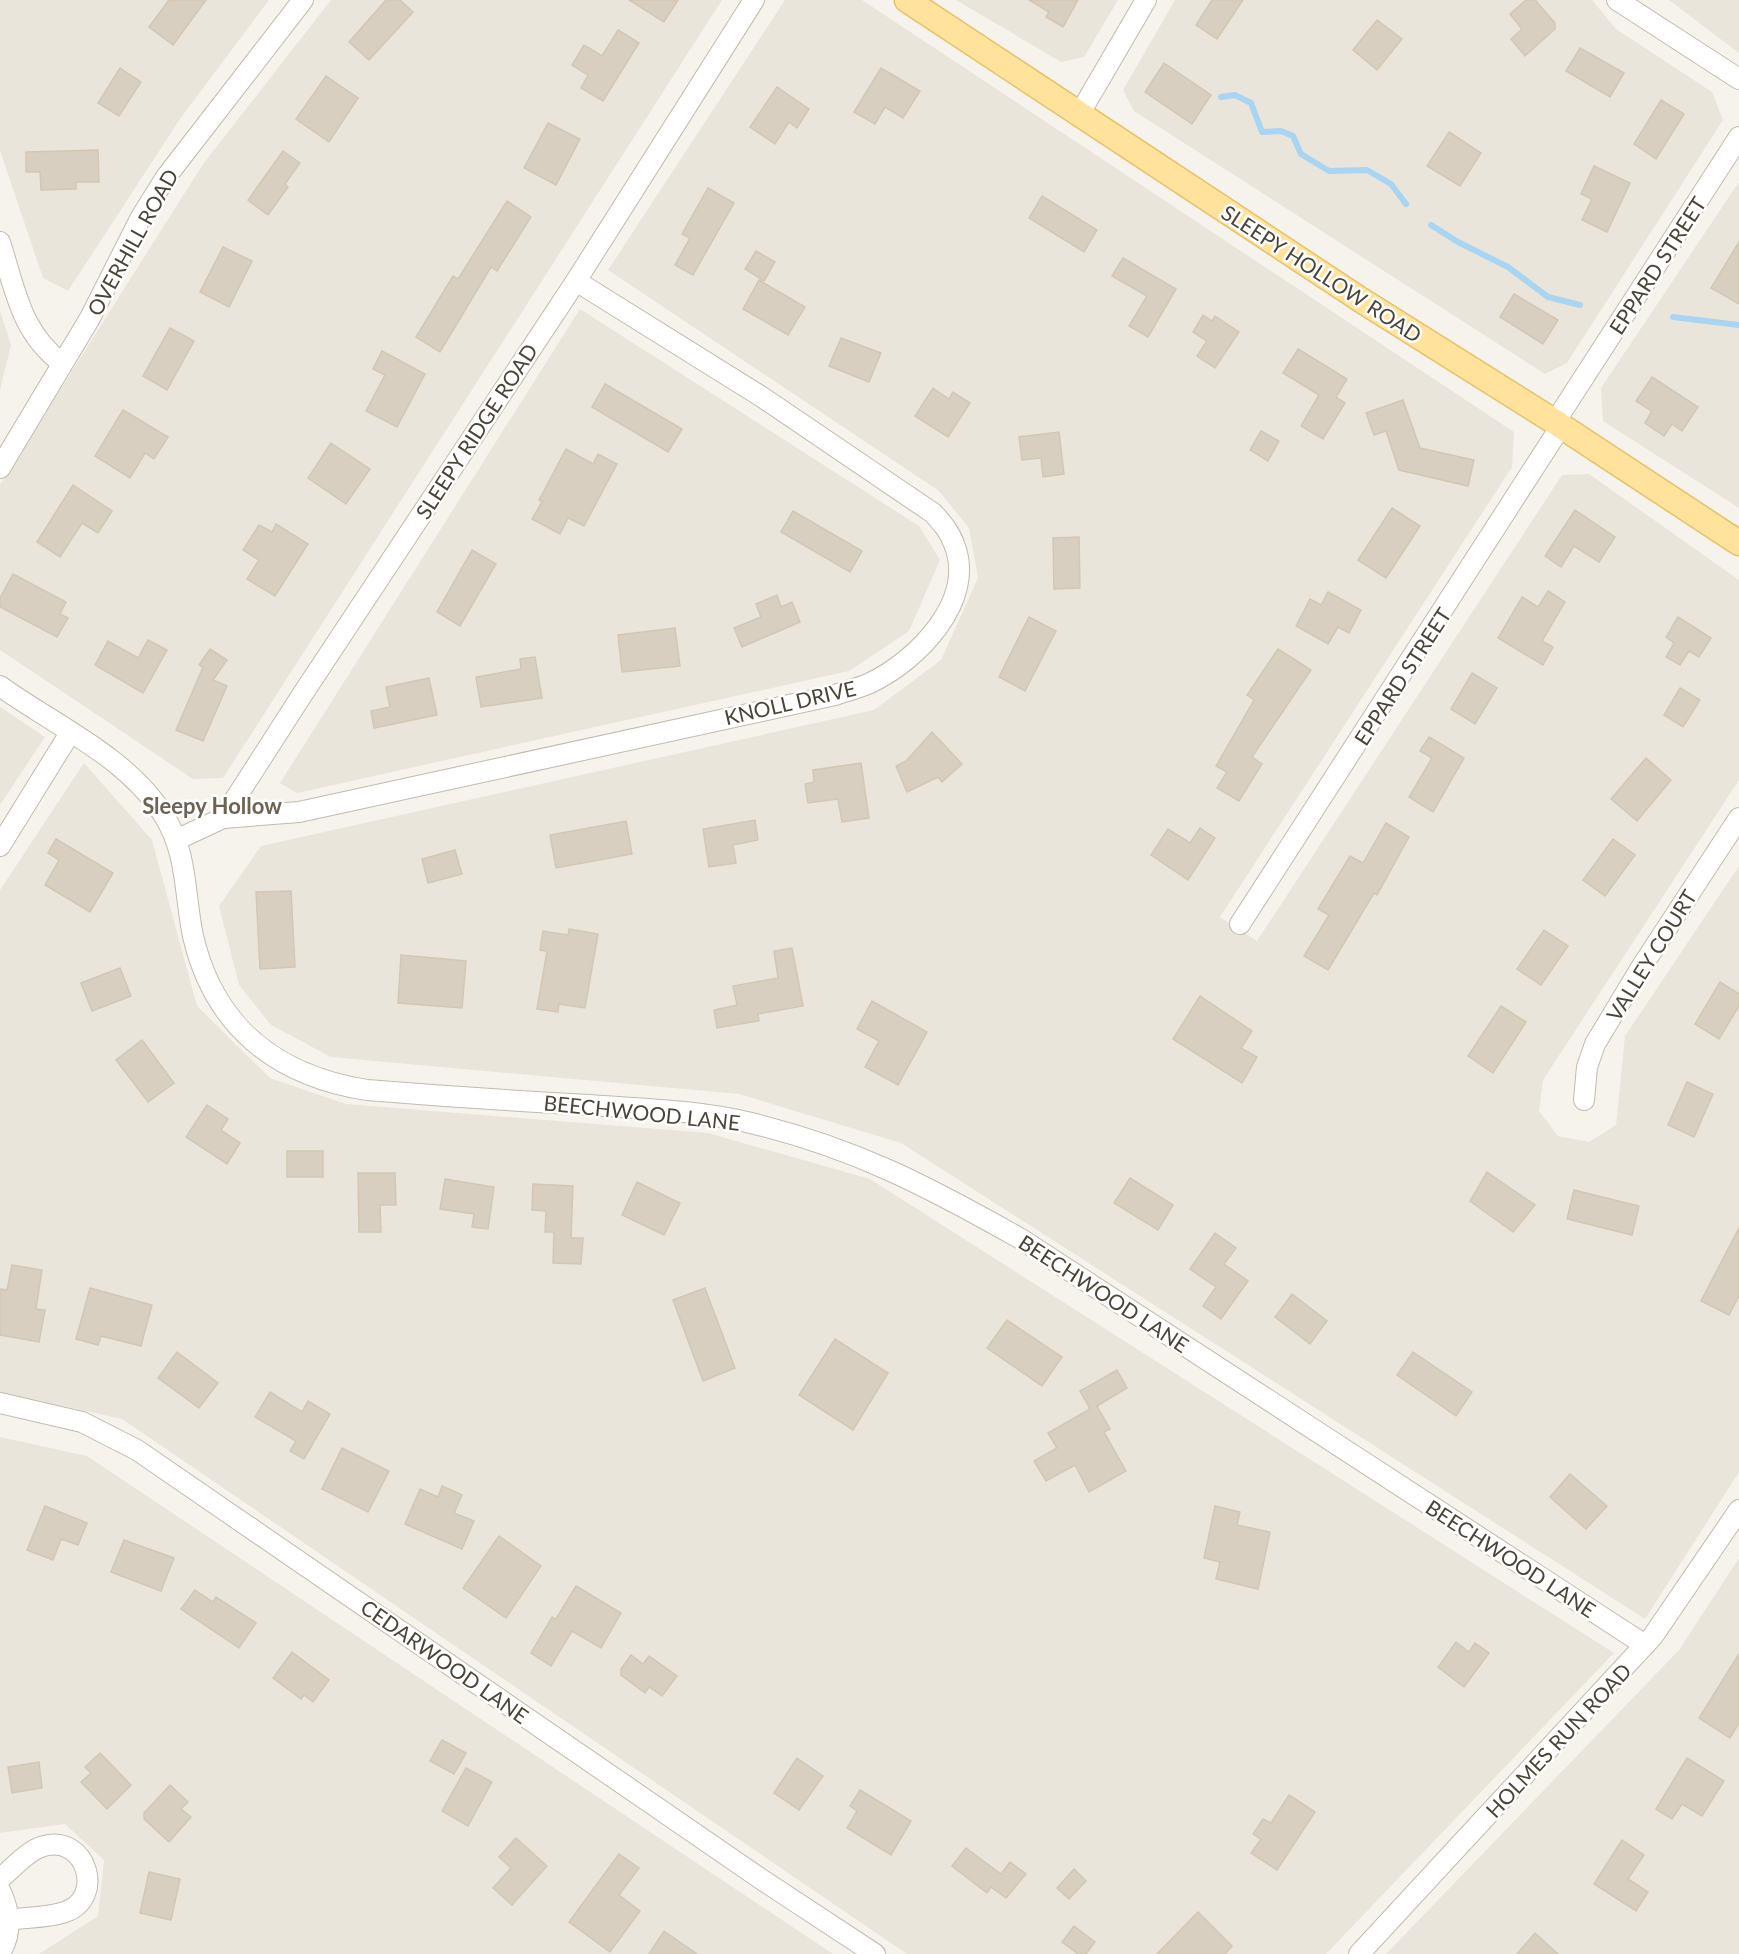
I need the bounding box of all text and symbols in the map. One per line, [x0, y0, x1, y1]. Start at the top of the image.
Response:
street label: OVERHILL ROAD [81, 164, 183, 320]
street label: EPPARD STREET [1603, 191, 1711, 338]
street label: SLEEPY HOLLOW ROAD [1217, 199, 1427, 347]
street label: SLEEPY RIDGE ROAD [410, 339, 542, 523]
street label: EPPARD STREET [1348, 602, 1456, 749]
street label: KNOLL DRIVE [722, 675, 858, 729]
district label: Sleepy Hollow [142, 792, 282, 819]
street label: VALLEY COURT [1601, 884, 1702, 1025]
street label: BEECHWOOD LANE [543, 1089, 741, 1135]
street label: BEECHWOOD LANE [1014, 1229, 1194, 1357]
street label: BEECHWOOD LANE [1421, 1494, 1601, 1622]
street label: CEDARWOOD LANE [357, 1594, 533, 1728]
street label: HOLMES RUN ROAD [1480, 1658, 1636, 1822]

